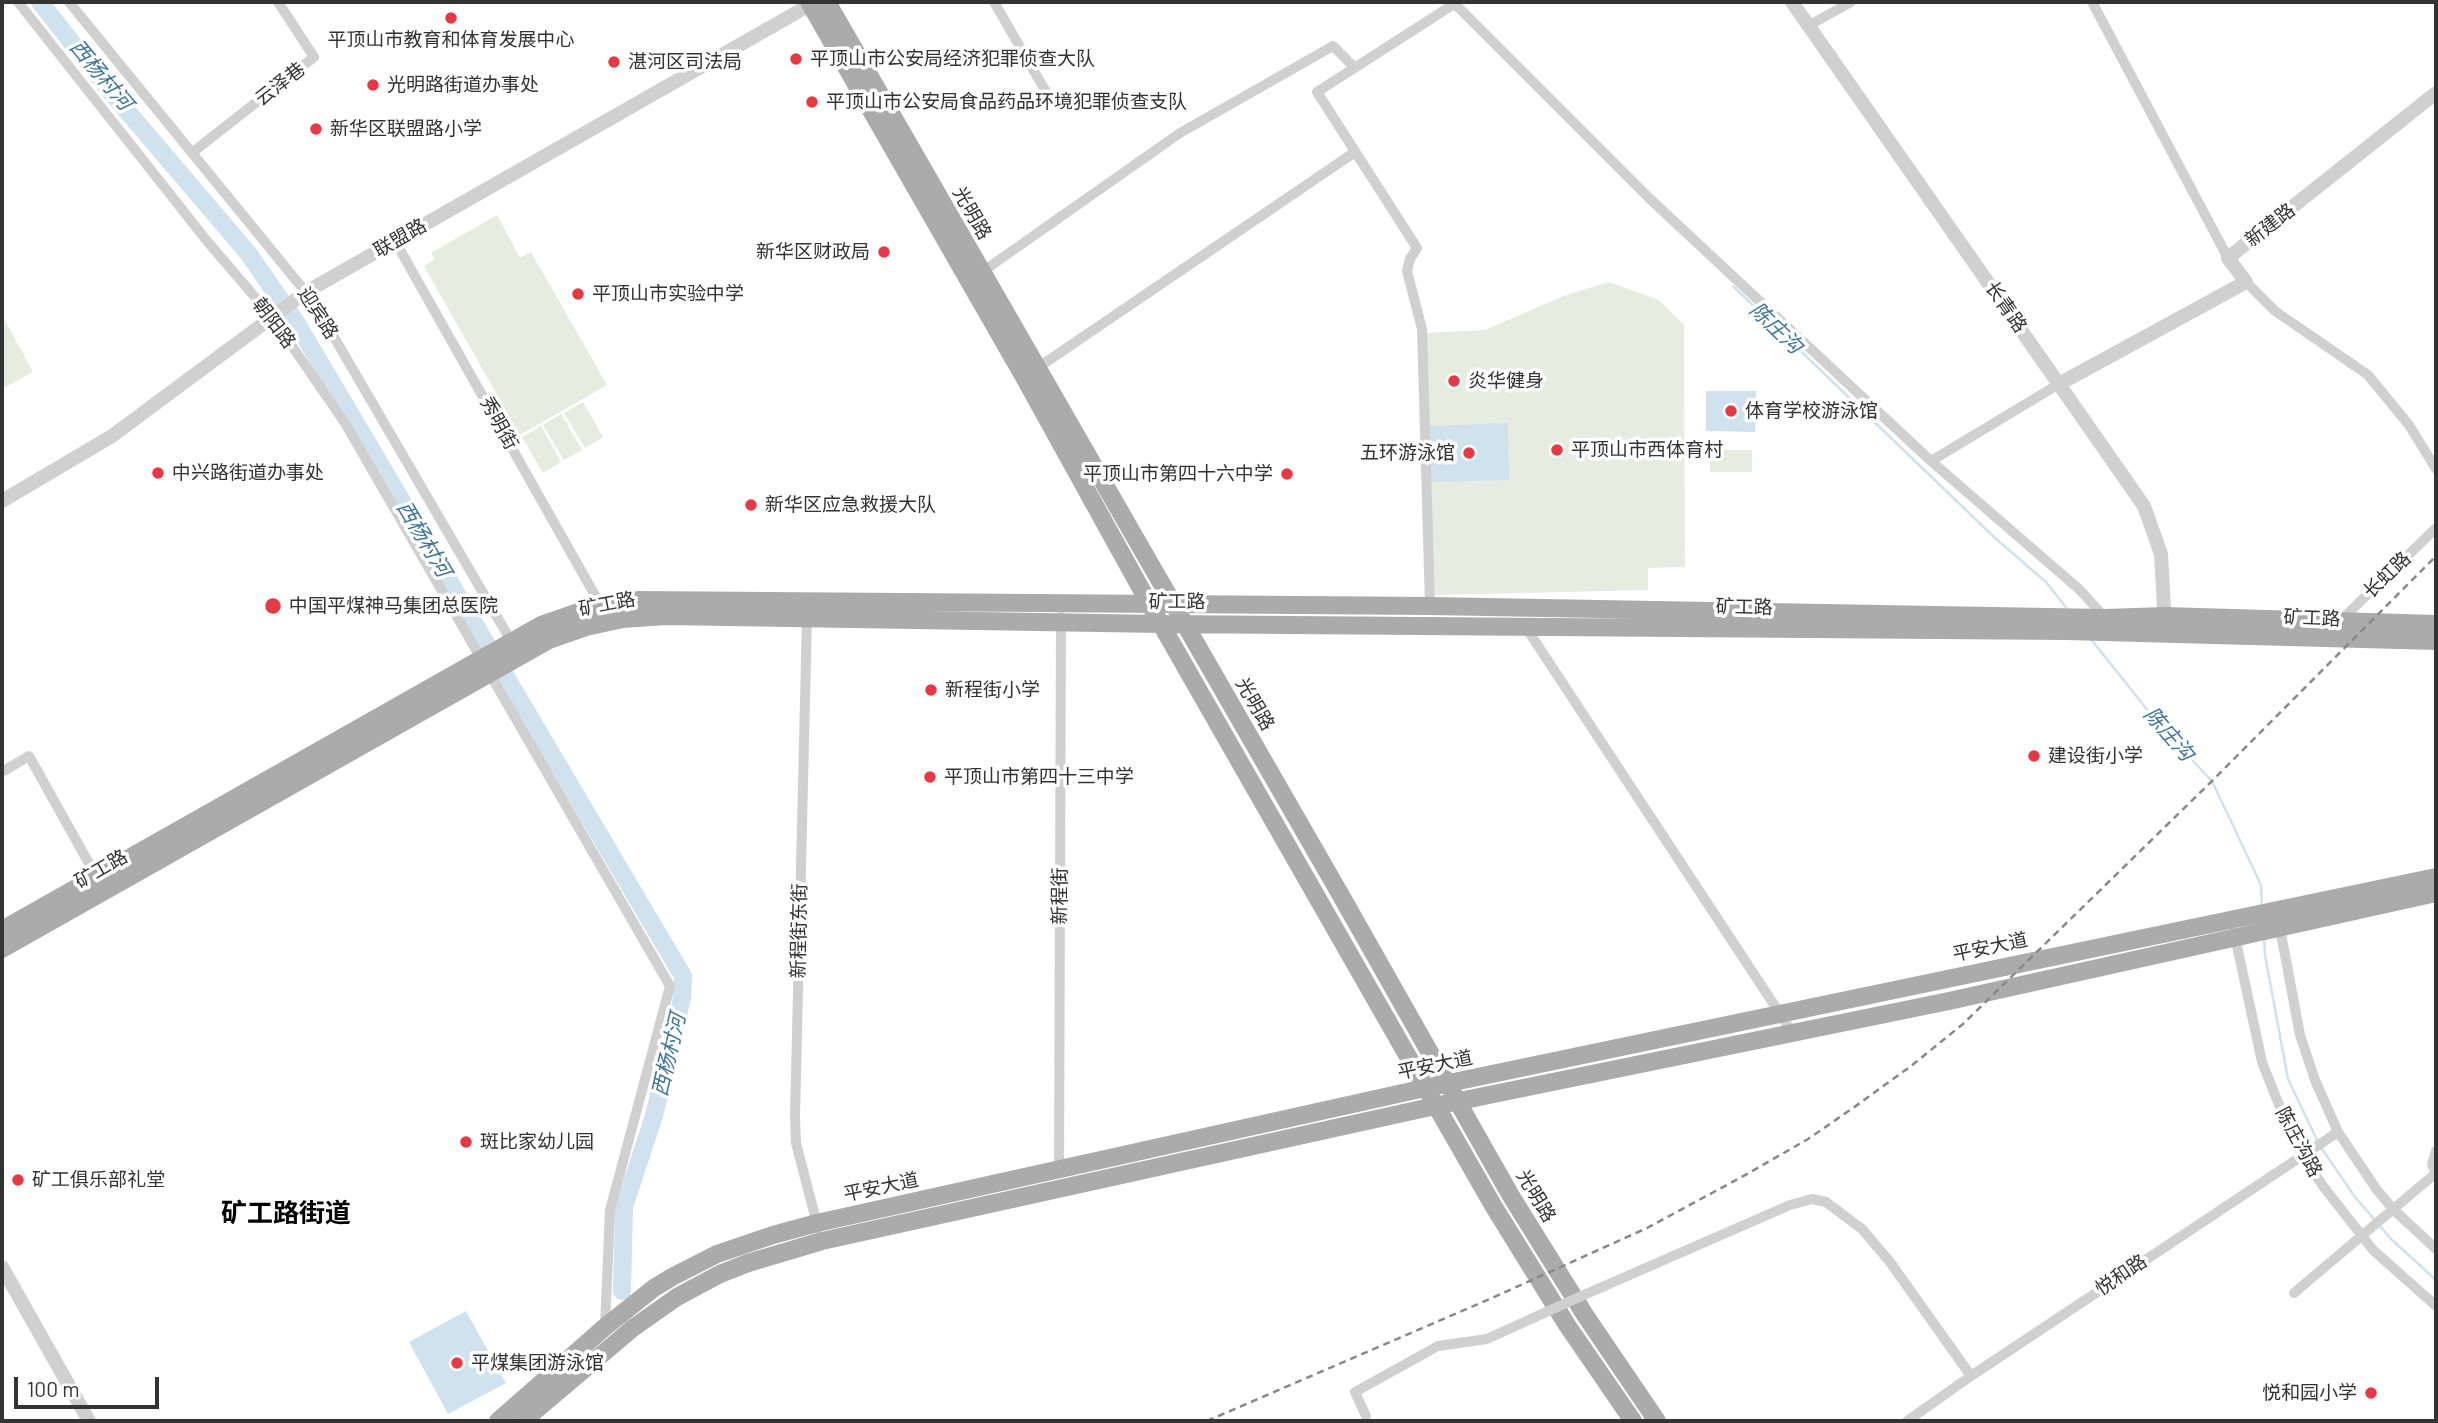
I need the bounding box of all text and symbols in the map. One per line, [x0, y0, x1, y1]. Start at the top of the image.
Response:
marker: 平顶山市教育和体育发展中心 [443, 10, 459, 26]
place label: 平顶山市教育和体育发展中心 [328, 29, 574, 51]
water label: 西杨村河 [64, 35, 138, 115]
place label: 平顶山市公安局经济犯罪侦查大队 [810, 48, 1095, 70]
place label: 湛河区司法局 [628, 51, 742, 73]
marker: 平顶山市公安局经济犯罪侦查大队 [788, 51, 804, 67]
marker: 湛河区司法局 [606, 54, 622, 70]
street label: 云泽巷 [251, 57, 309, 111]
place label: 光明路街道办事处 [387, 74, 539, 96]
marker: 光明路街道办事处 [365, 77, 381, 93]
place label: 平顶山市公安局食品药品环境犯罪侦查支队 [826, 91, 1187, 113]
marker: 平顶山市公安局食品药品环境犯罪侦查支队 [804, 94, 820, 110]
place label: 新华区联盟路小学 [330, 118, 482, 140]
marker: 新华区联盟路小学 [308, 121, 324, 137]
street label: 光明路 [948, 183, 996, 243]
street label: 新建路 [2241, 198, 2299, 252]
street label: 联盟路 [370, 214, 430, 262]
place label: 新华区财政局 [756, 241, 870, 263]
marker: 新华区财政局 [876, 244, 892, 260]
street label: 长青路 [1980, 277, 2032, 337]
street label: 迎宾路 [293, 283, 343, 343]
place label: 平顶山市实验中学 [592, 283, 744, 305]
marker: 平顶山市实验中学 [570, 286, 586, 302]
street label: 朝阳路 [248, 293, 300, 353]
water label: 陈庄沟 [1745, 297, 1807, 359]
place label: 炎华健身 [1468, 370, 1544, 392]
marker: 炎华健身 [1446, 373, 1462, 389]
street label: 秀明街 [475, 393, 523, 453]
place label: 体育学校游泳馆 [1745, 400, 1878, 422]
marker: 体育学校游泳馆 [1723, 403, 1739, 419]
place label: 平顶山市西体育村 [1571, 439, 1723, 461]
place label: 五环游泳馆 [1360, 442, 1455, 464]
marker: 平顶山市西体育村 [1549, 442, 1565, 458]
marker: 五环游泳馆 [1461, 445, 1477, 461]
place label: 中兴路街道办事处 [172, 462, 324, 484]
place label: 平顶山市第四十六中学 [1083, 463, 1273, 485]
marker: 中兴路街道办事处 [150, 465, 166, 481]
marker: 平顶山市第四十六中学 [1279, 466, 1295, 482]
place label: 新华区应急救援大队 [765, 494, 936, 516]
water label: 西杨村河 [392, 497, 456, 581]
marker: 新华区应急救援大队 [743, 497, 759, 513]
street label: 长虹路 [2359, 547, 2415, 603]
street label: 矿工路 [577, 587, 637, 621]
street label: 矿工路 [1149, 591, 1205, 613]
place label: 中国平煤神马集团总医院 [289, 595, 498, 617]
street label: 矿工路 [1715, 595, 1773, 619]
marker: 中国平煤神马集团总医院 [263, 596, 283, 616]
street label: 矿工路 [2283, 606, 2341, 630]
street label: 光明路 [1231, 674, 1279, 734]
place label: 新程街小学 [945, 679, 1040, 701]
marker: 新程街小学 [923, 682, 939, 698]
water label: 陈庄沟 [2139, 702, 2199, 766]
place label: 建设街小学 [2048, 745, 2143, 767]
marker: 建设街小学 [2026, 748, 2042, 764]
place label: 平顶山市第四十三中学 [944, 766, 1134, 788]
marker: 平顶山市第四十三中学 [922, 769, 938, 785]
street label: 矿工路 [71, 845, 131, 893]
street label: 新程街 [1049, 868, 1071, 924]
street label: 新程街东街 [787, 883, 811, 979]
street label: 平安大道 [1950, 928, 2030, 966]
water label: 西杨村河 [647, 1011, 691, 1099]
street label: 平安大道 [1395, 1046, 1475, 1084]
street label: 陈庄沟路 [2271, 1103, 2327, 1181]
place label: 斑比家幼儿园 [480, 1131, 594, 1153]
marker: 斑比家幼儿园 [458, 1134, 474, 1150]
street label: 光明路 [1512, 1166, 1560, 1226]
street label: 平安大道 [841, 1168, 921, 1206]
place label: 矿工俱乐部礼堂 [32, 1169, 165, 1191]
marker: 矿工俱乐部礼堂 [10, 1172, 26, 1188]
district label: 矿工路街道 [221, 1197, 351, 1229]
street label: 悦和路 [2091, 1250, 2151, 1300]
place label: 平煤集团游泳馆 [471, 1352, 604, 1374]
marker: 平煤集团游泳馆 [449, 1355, 465, 1371]
scale bar [18, 1364, 163, 1408]
text: 100 m [27, 1376, 80, 1401]
place label: 悦和园小学 [2262, 1382, 2357, 1404]
marker: 悦和园小学 [2363, 1385, 2379, 1401]

